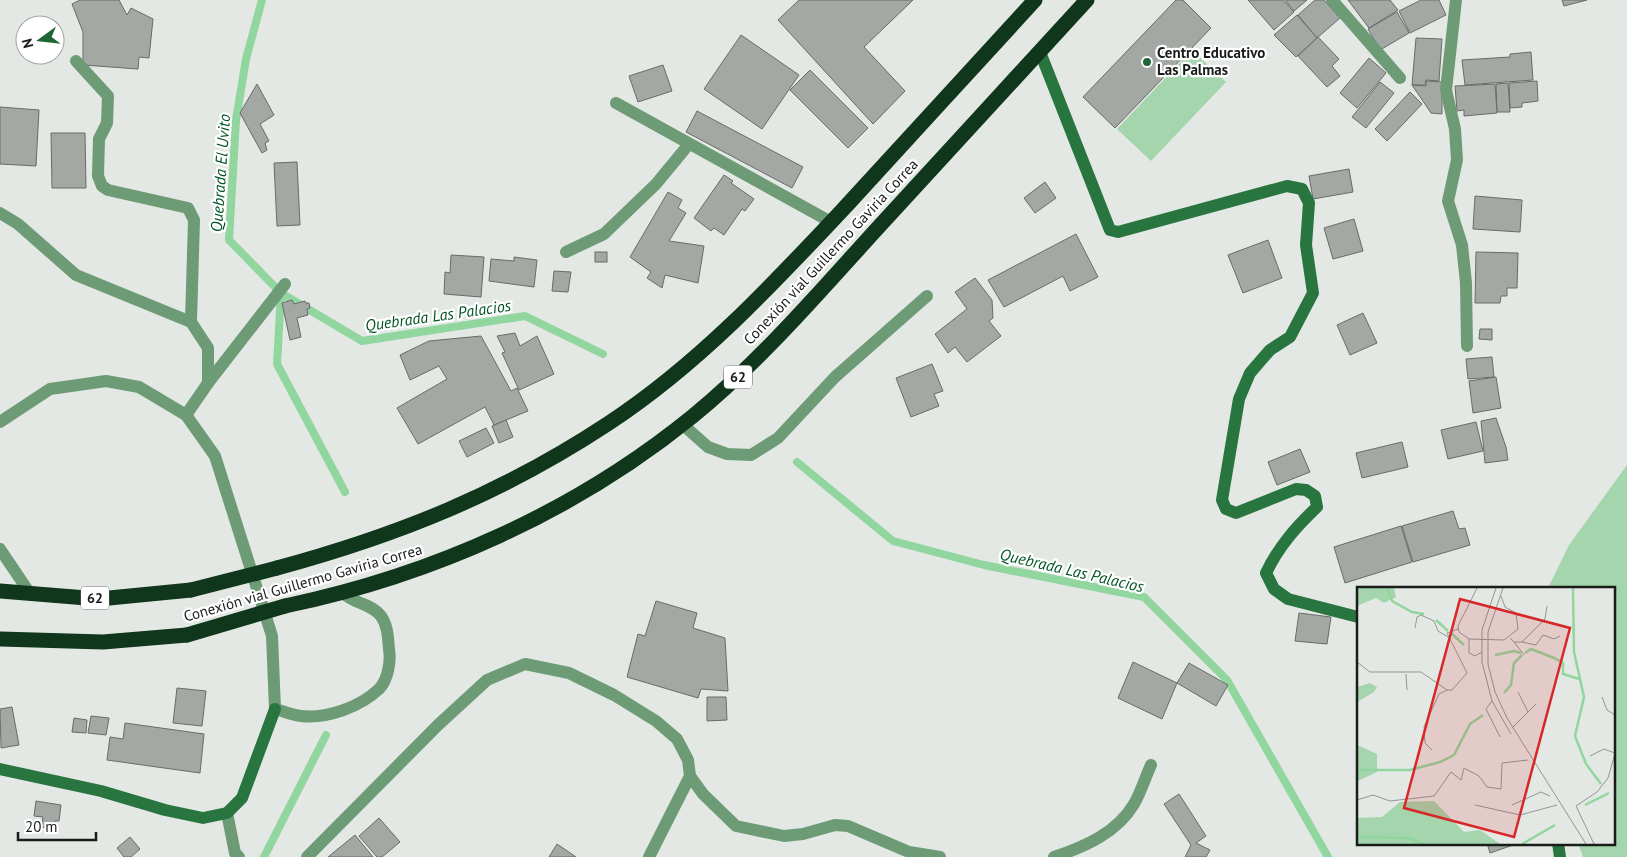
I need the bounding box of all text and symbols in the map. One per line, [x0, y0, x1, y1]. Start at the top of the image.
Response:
north arrow [15, 15, 65, 65]
text: N [18, 37, 37, 50]
place label: Centro Educativo Las Palmas [1157, 43, 1265, 79]
marker: Centro Educativo Las Palmas [1141, 56, 1153, 68]
water label: Quebrada El Uvito [206, 113, 234, 233]
street label: Conexión vial Guillermo Gaviria Correa [739, 155, 922, 349]
water label: Quebrada Las Palacios [364, 295, 513, 335]
road number: 62 [724, 366, 752, 388]
street label: Conexión vial Guillermo Gaviria Correa [181, 539, 424, 626]
water label: Quebrada Las Palacios [998, 544, 1146, 596]
road number: 62 [81, 586, 109, 610]
inset map [1357, 587, 1614, 844]
scale bar [18, 810, 95, 842]
text: 20 m [25, 817, 58, 836]

